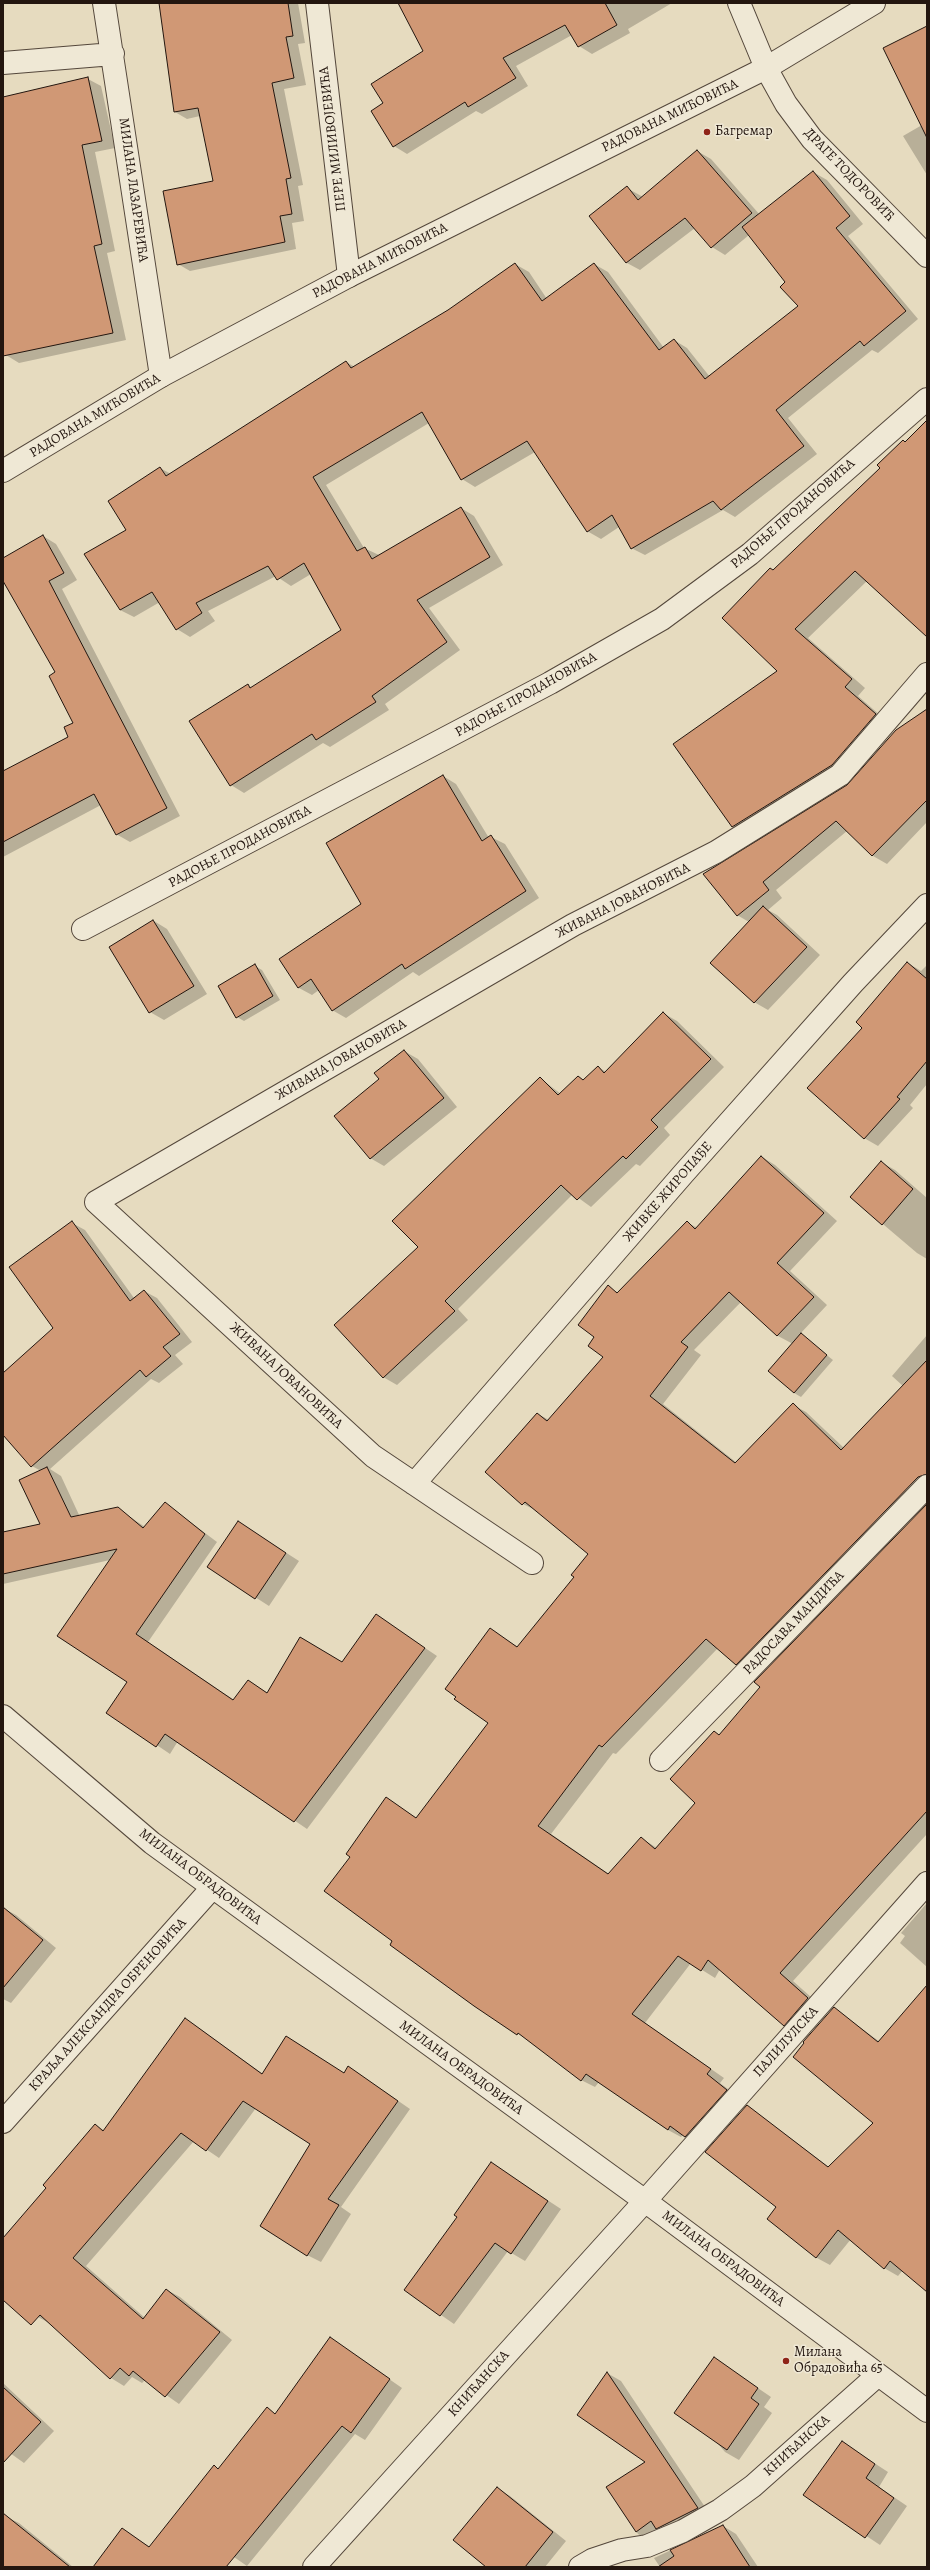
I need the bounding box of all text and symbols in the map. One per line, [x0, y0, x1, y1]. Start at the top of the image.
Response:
street label: ПЕРЕ МИЛИВОЈЕВИЋА [316, 66, 350, 212]
street label: РАДОВАНА МИЋОВИЋА [599, 76, 741, 156]
street label: МИЛАНА ЛАЗАРЕВИЋА [115, 117, 151, 263]
place label: Багремар [715, 124, 773, 140]
street label: ДРАГЕ ТОДОРОВИЋ [800, 125, 898, 225]
marker: Багремар [702, 127, 712, 137]
street label: РАДОВАНА МИЋОВИЋА [310, 220, 450, 302]
street label: РАДОВАНА МИЋОВИЋА [27, 370, 163, 462]
street label: РАДОЊЕ ПРОДАНОВИЋА [727, 455, 859, 573]
street label: РАДОЊЕ ПРОДАНОВИЋА [452, 649, 600, 741]
street label: РАДОЊЕ ПРОДАНОВИЋА [166, 802, 314, 892]
street label: ЖИВАНА ЈОВАНОВИЋА [553, 860, 693, 942]
street label: ЖИВАНА ЈОВАНОВИЋА [273, 1016, 409, 1104]
street label: ЖИВКЕ ЖИРОПАЂЕ [620, 1138, 716, 1246]
street label: ЖИВАНА ЈОВАНОВИЋА [226, 1319, 346, 1433]
street label: РАДОСАВА МАНДИЋА [740, 1568, 848, 1678]
street label: МИЛАНА ОБРАДОВИЋА [135, 1825, 265, 1929]
street label: КРАЉА АЛЕКСАНДРА ОБРЕНОВИЋА [26, 1915, 190, 2095]
street label: ПАЛИЛУЛСКА [750, 2003, 822, 2081]
street label: МИЛАНА ОБРАДОВИЋА [396, 2017, 526, 2119]
street label: МИЛАНА ОБРАДОВИЋА [658, 2207, 788, 2311]
place label: Милана Обрадовића 65 [794, 2345, 883, 2378]
street label: КНИЋАНСКА [445, 2347, 513, 2421]
marker: Милана Обрадовића 65 [781, 2356, 791, 2366]
street label: КНИЋАНСКА [760, 2412, 834, 2480]

